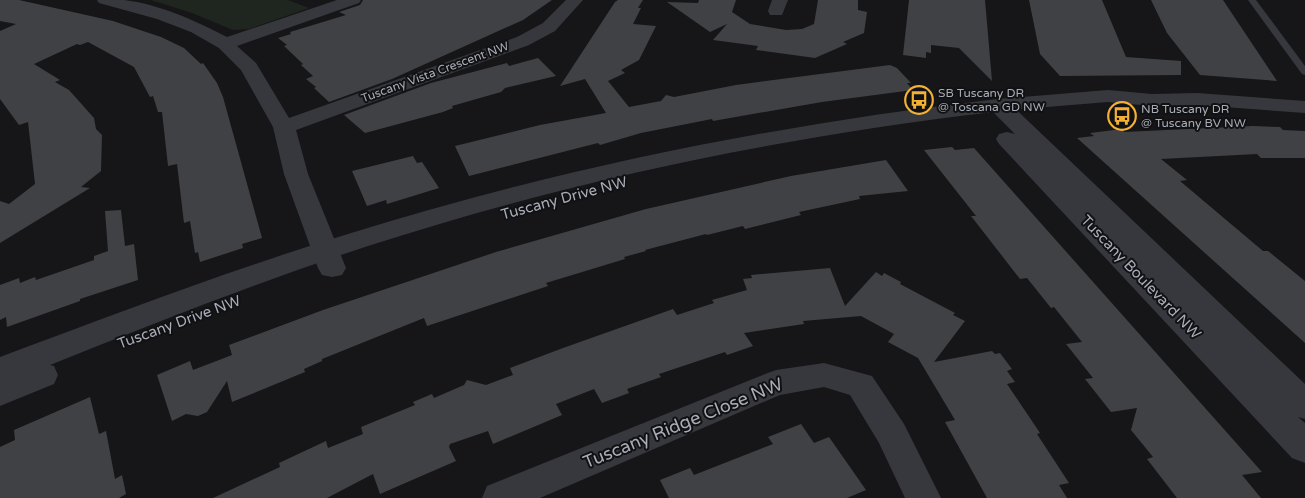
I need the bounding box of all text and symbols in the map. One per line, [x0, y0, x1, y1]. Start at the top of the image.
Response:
street label: Tuscany Vista Crescent NW [359, 39, 511, 105]
bus stop icon: SB Tuscany DR @ Toscana GD NW [904, 85, 934, 115]
place label: SB Tuscany DR @ Toscana GD NW [938, 86, 1045, 114]
bus stop icon: NB Tuscany DR @ Tuscany BV NW [1107, 101, 1137, 131]
place label: NB Tuscany DR @ Tuscany BV NW [1141, 102, 1246, 130]
street label: Tuscany Drive NW [499, 172, 629, 224]
street label: Tuscany Boulevard NW [1077, 211, 1205, 343]
street label: Tuscany Drive NW [115, 291, 243, 353]
street label: Tuscany Ridge Close NW [580, 373, 786, 473]

